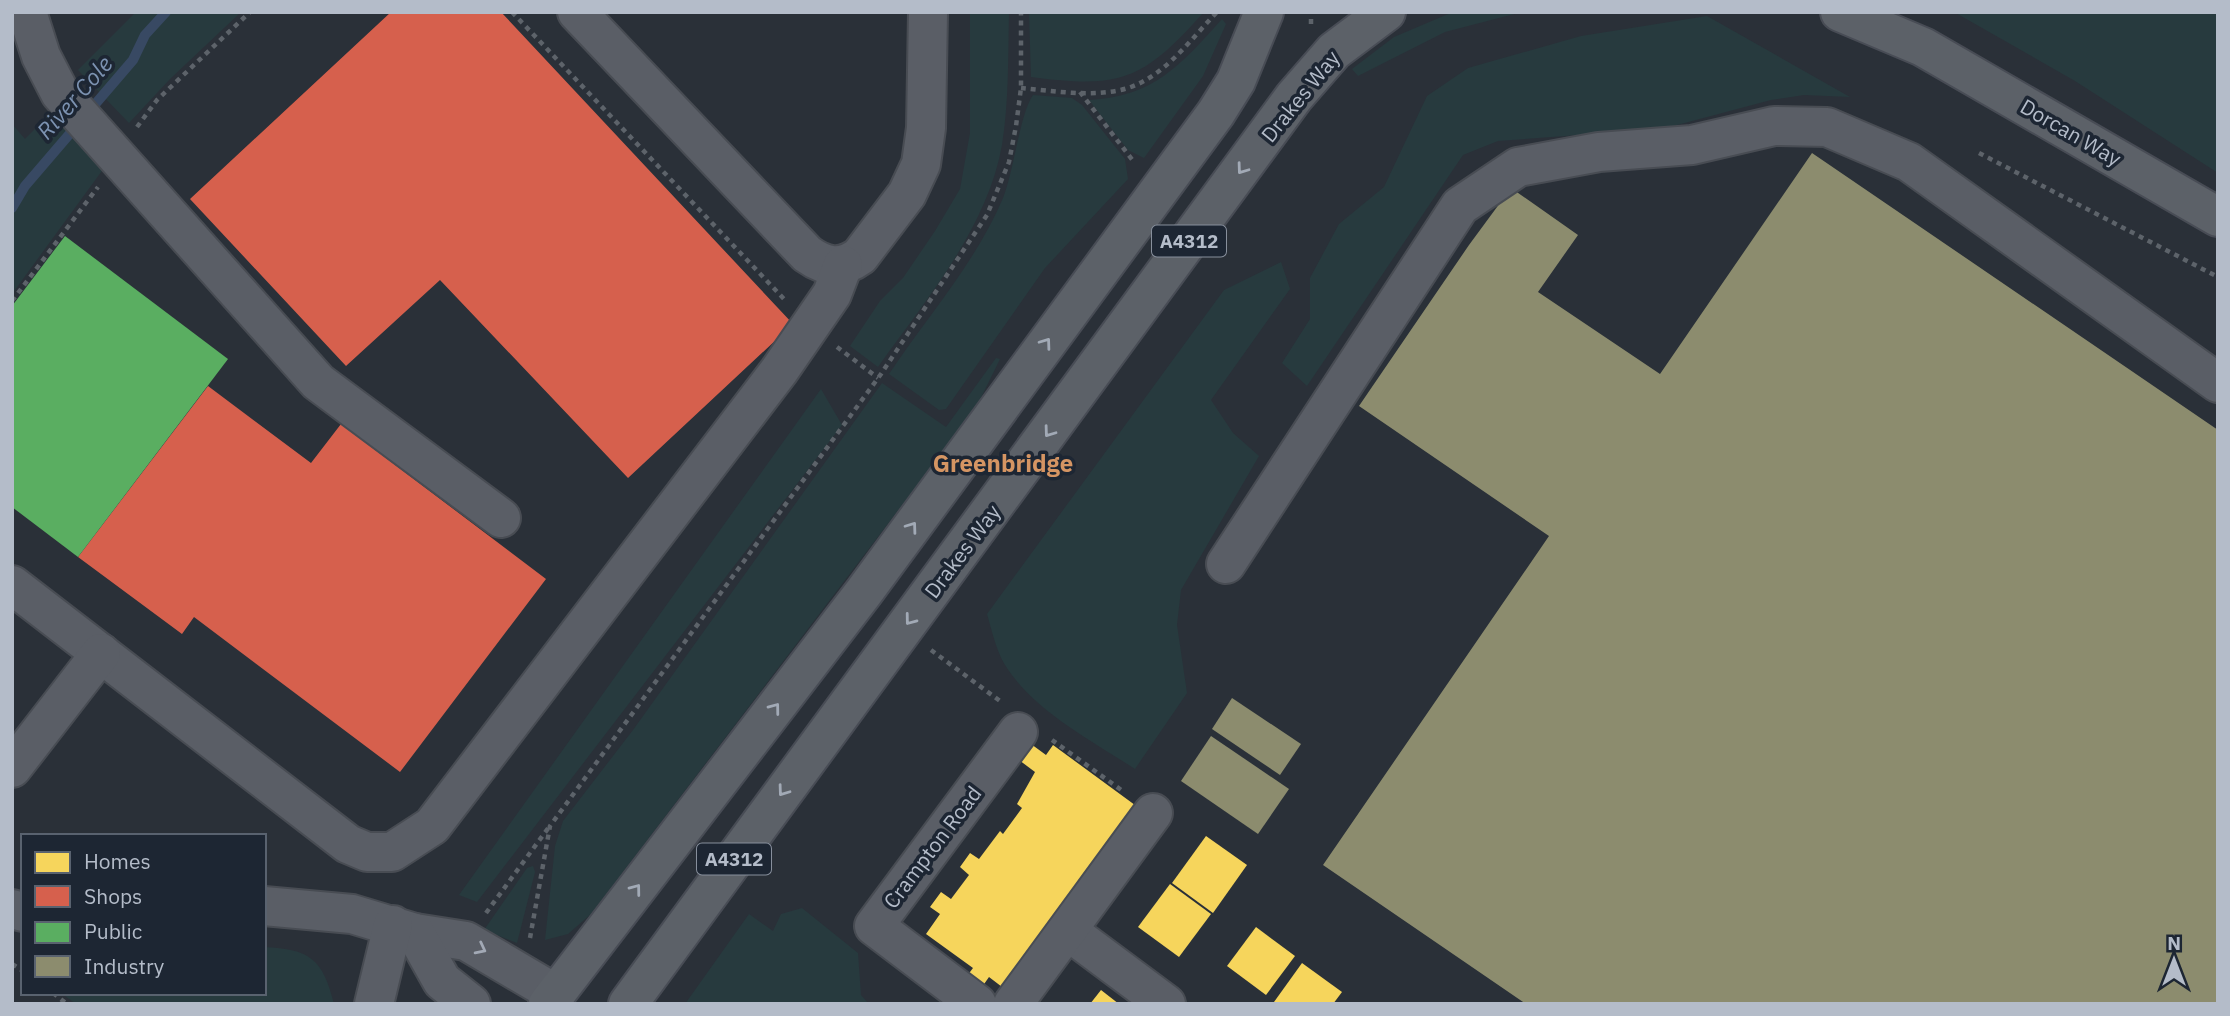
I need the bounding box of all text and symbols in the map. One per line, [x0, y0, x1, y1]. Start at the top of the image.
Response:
street label: Drakes Way [1254, 44, 1346, 148]
water label: River Cole [29, 49, 119, 145]
street label: Dorcan Way [2015, 92, 2127, 172]
one-way arrow [1237, 162, 1250, 174]
road number: A4312 [1152, 226, 1226, 256]
one-way arrow [1038, 339, 1051, 351]
one-way arrow [1045, 424, 1058, 437]
district label: Greenbridge [933, 447, 1073, 479]
street label: Drakes Way [918, 498, 1007, 604]
one-way arrow [903, 522, 916, 535]
one-way arrow [906, 612, 919, 624]
one-way arrow [766, 704, 779, 716]
street label: Crampton Road [877, 780, 987, 914]
one-way arrow [779, 784, 792, 796]
legend [21, 834, 266, 995]
road number: A4312 [697, 844, 771, 874]
text: Homes [84, 847, 151, 875]
text: Shops [84, 882, 142, 910]
one-way arrow [628, 884, 641, 897]
text: Public [84, 917, 142, 945]
north arrow [2139, 925, 2209, 995]
text: N [2167, 931, 2181, 955]
one-way arrow [474, 940, 486, 954]
text: Industry [84, 952, 165, 980]

